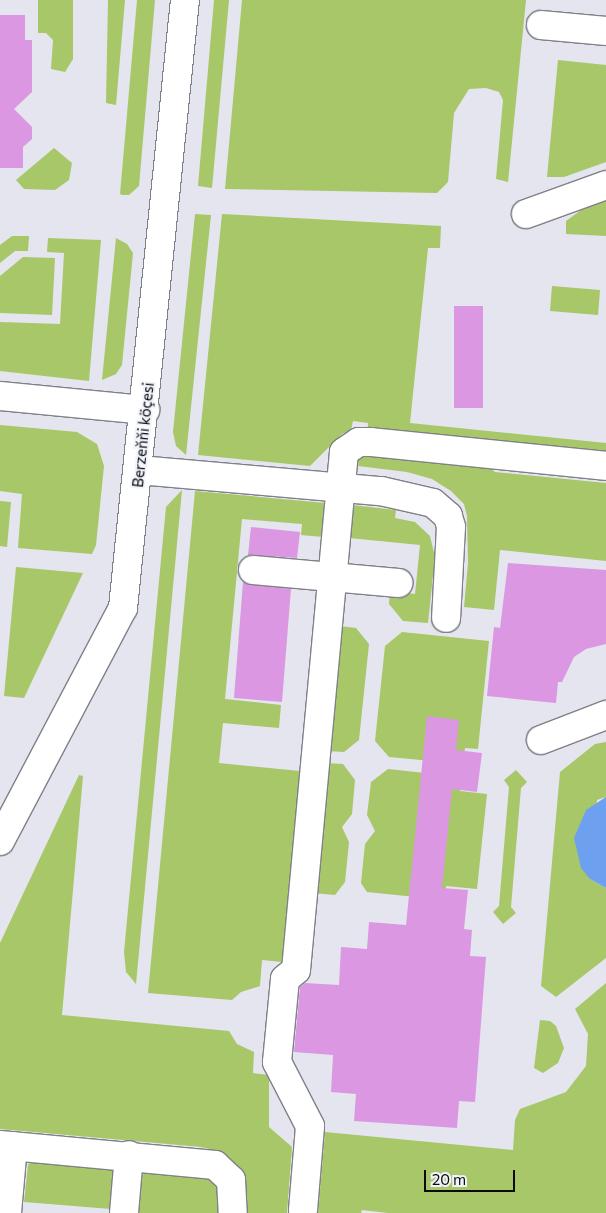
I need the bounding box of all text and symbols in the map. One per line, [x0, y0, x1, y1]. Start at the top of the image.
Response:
street label: Berzeňňi köçesi [129, 382, 157, 488]
scale bar [426, 1160, 517, 1192]
text: 20 m [432, 1170, 466, 1188]

